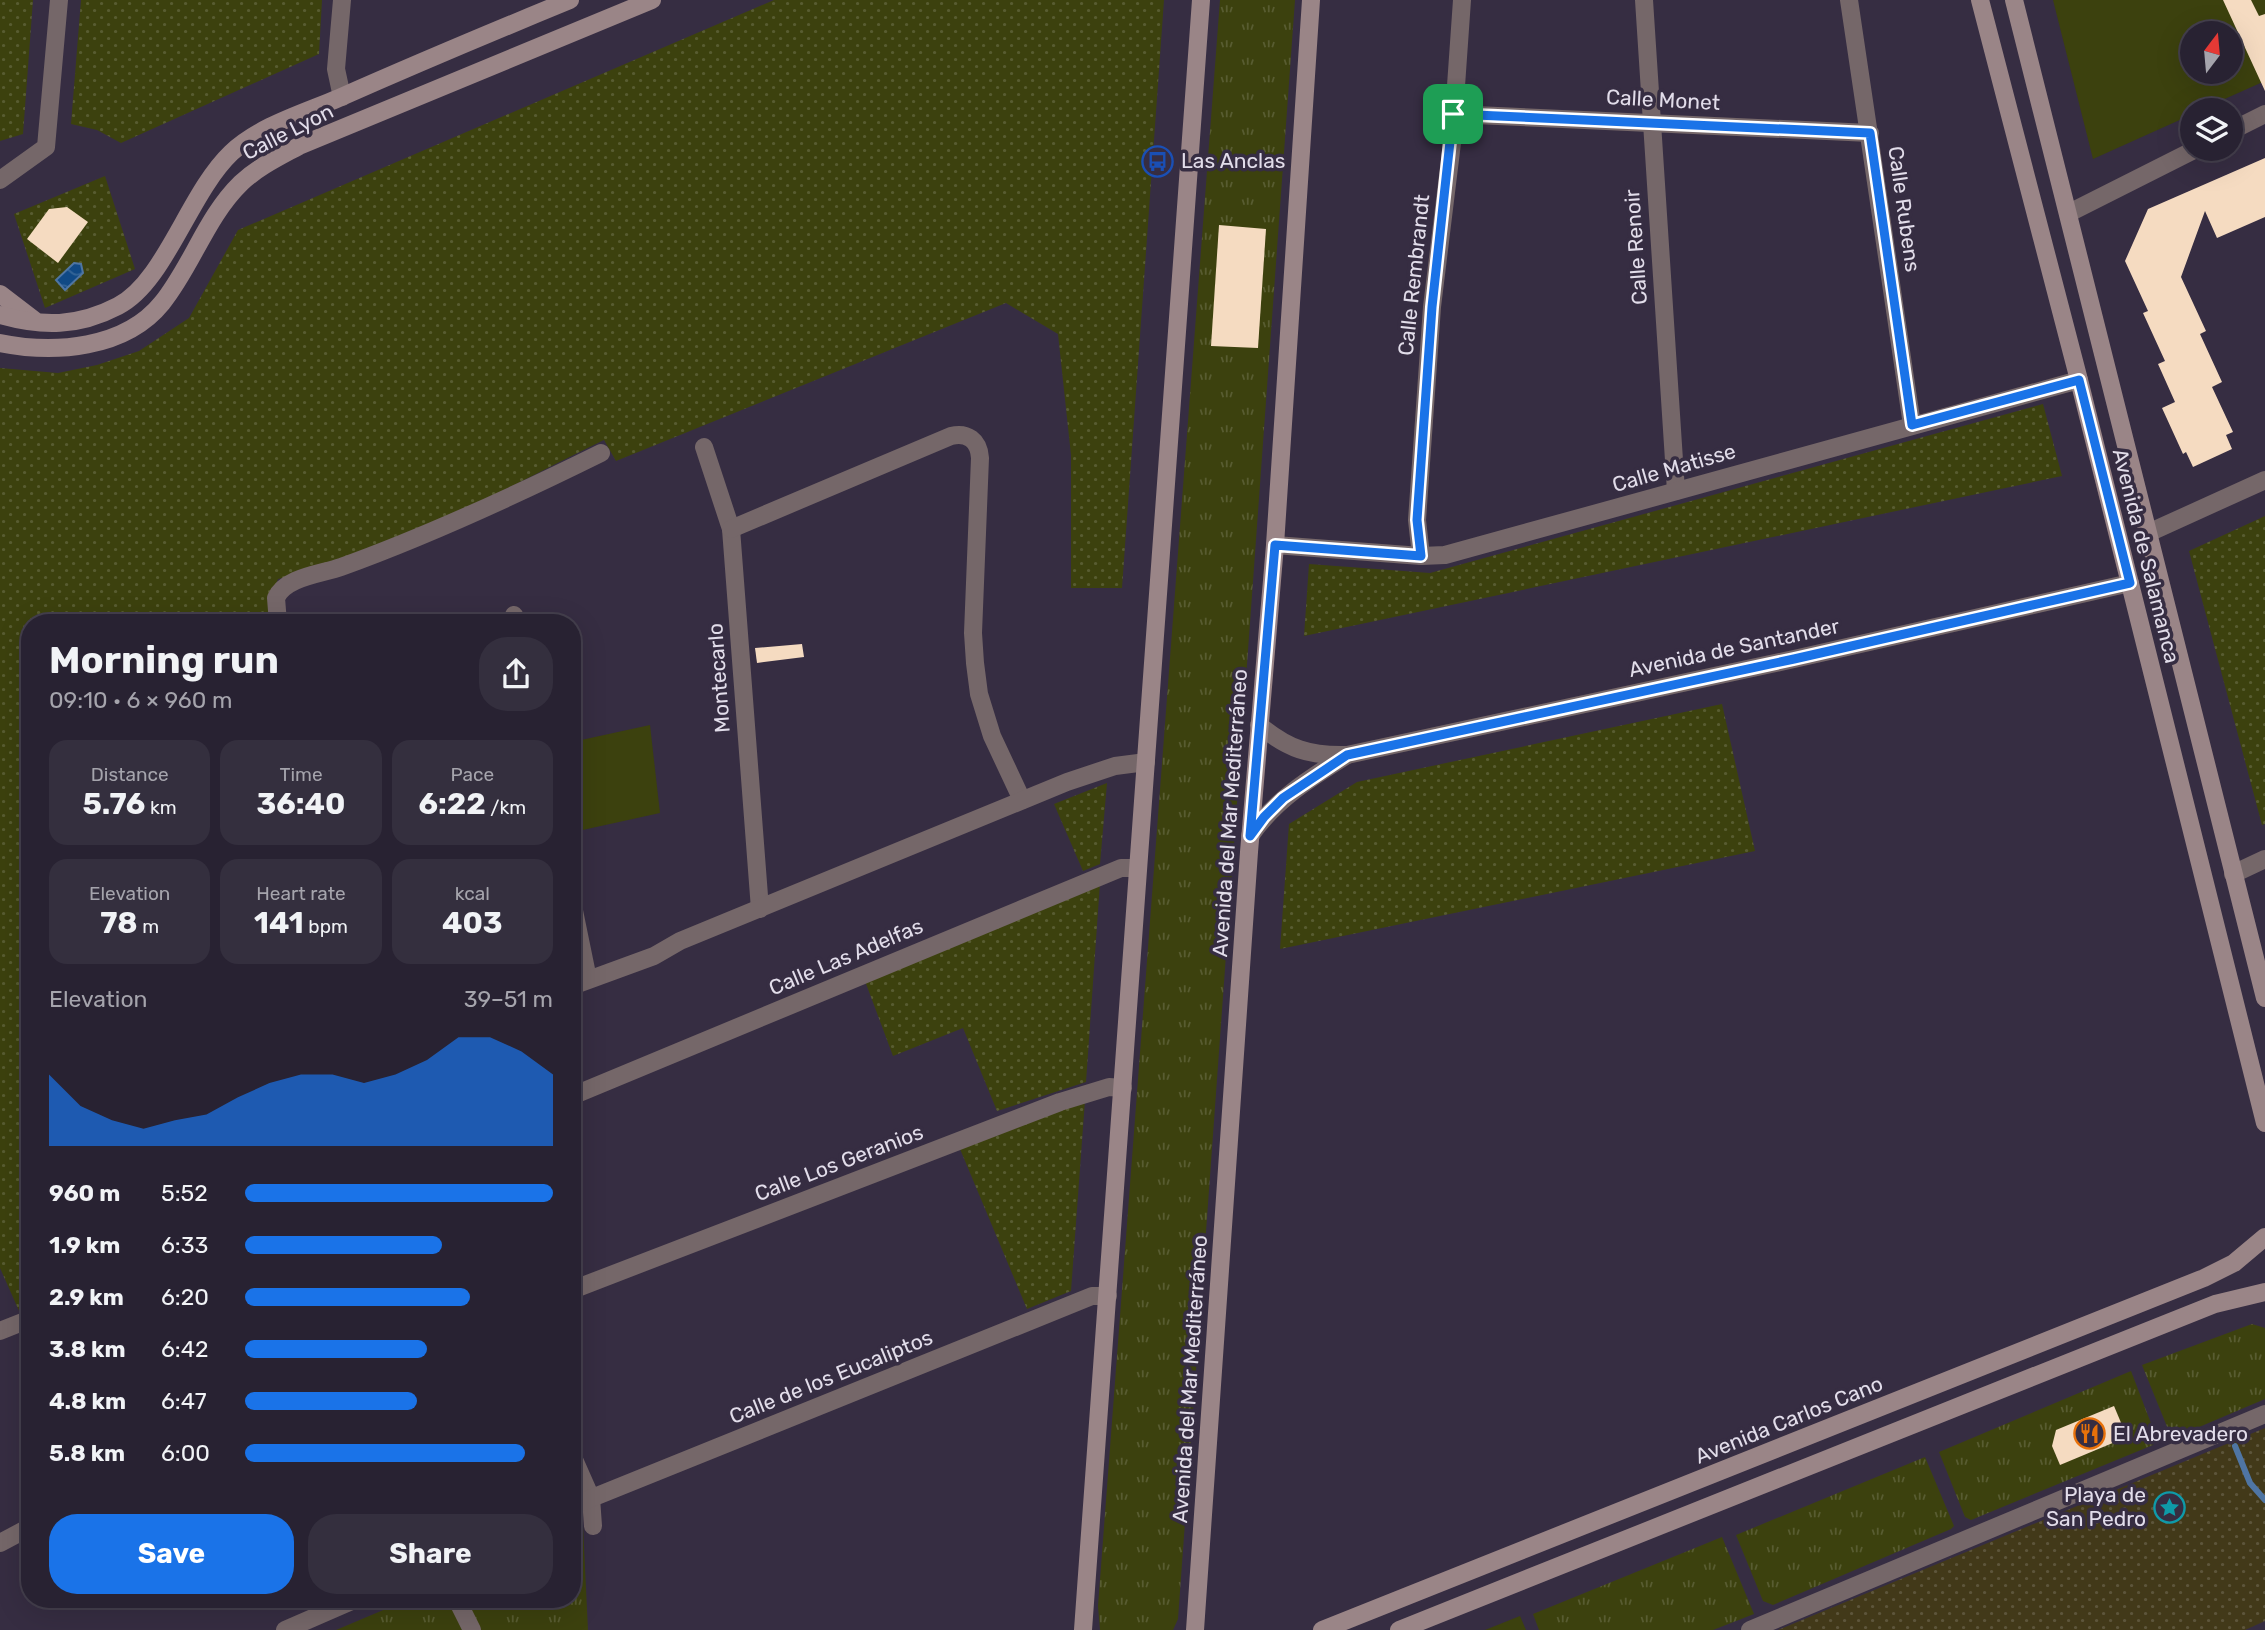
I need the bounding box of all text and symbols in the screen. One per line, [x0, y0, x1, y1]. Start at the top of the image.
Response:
north arrow [2180, 21, 2244, 84]
map controls [2180, 21, 2243, 161]
pin [1423, 84, 1483, 144]
street label: Calle Monet [1605, 84, 1721, 115]
icon: arrive [1434, 95, 1472, 133]
street label: Calle Lyon [238, 98, 337, 165]
button: layers [2180, 98, 2243, 161]
bus stop icon: Las Anclas [1141, 144, 1175, 178]
street label: Calle Rubens [1883, 144, 1926, 273]
place label: Las Anclas [1181, 148, 1286, 173]
street label: Calle Renoir [1619, 188, 1652, 306]
street label: Calle Rembrandt [1393, 193, 1434, 357]
street label: Calle Matisse [1609, 438, 1739, 497]
street label: Avenida de Salamanca [2108, 446, 2185, 666]
street label: Avenida de Santander [1626, 613, 1842, 682]
street label: Montecarlo [702, 622, 735, 734]
text: Morning run [49, 637, 279, 683]
button: share [479, 637, 553, 711]
street label: Avenida del Mar Mediterráneo [1207, 668, 1252, 958]
text: 09:10 · 6 × 960 m [49, 686, 232, 714]
text: Distance [91, 763, 169, 786]
text: Time [279, 763, 323, 786]
text: Pace [451, 763, 494, 786]
text: 5.76 [83, 786, 145, 822]
text: 36:40 [257, 786, 345, 822]
text: 6:22 [418, 786, 486, 822]
text: km [145, 796, 177, 819]
text: /km [486, 796, 526, 819]
text: Elevation [89, 882, 170, 905]
text: Heart rate [256, 882, 346, 905]
text: kcal [455, 882, 490, 905]
text: 78 [100, 905, 138, 941]
text: 141 [254, 905, 304, 941]
text: 403 [442, 905, 503, 941]
street label: Calle Las Adelfas [765, 913, 927, 1000]
text: m [138, 915, 159, 938]
text: bpm [304, 915, 348, 938]
text: Elevation [49, 985, 148, 1013]
text: 39–51 m [464, 985, 553, 1013]
street label: Calle Los Geranios [751, 1119, 926, 1206]
text: 960 m [49, 1179, 120, 1207]
text: 5:52 [161, 1179, 208, 1207]
text: 1.9 km [49, 1231, 120, 1259]
text: 6:33 [161, 1231, 208, 1259]
street label: Avenida del Mar Mediterráneo [1167, 1234, 1212, 1524]
text: 2.9 km [49, 1283, 124, 1311]
text: 6:20 [161, 1283, 209, 1311]
street label: Calle de los Eucaliptos [725, 1324, 936, 1429]
text: 3.8 km [49, 1335, 126, 1363]
text: 6:42 [161, 1335, 209, 1363]
street label: Avenida Carlos Cano [1691, 1370, 1886, 1469]
text: 4.8 km [49, 1387, 126, 1415]
text: 6:47 [161, 1387, 206, 1415]
restaurant icon: El Abrevadero [2073, 1417, 2107, 1451]
place label: El Abrevadero [2113, 1421, 2248, 1446]
text: 5.8 km [49, 1439, 125, 1467]
text: 6:00 [161, 1439, 210, 1467]
place label: Playa de San Pedro [2046, 1482, 2146, 1531]
place icon: Playa de San Pedro [2152, 1490, 2186, 1524]
button: Save [49, 1514, 294, 1594]
button: Share [308, 1514, 553, 1594]

